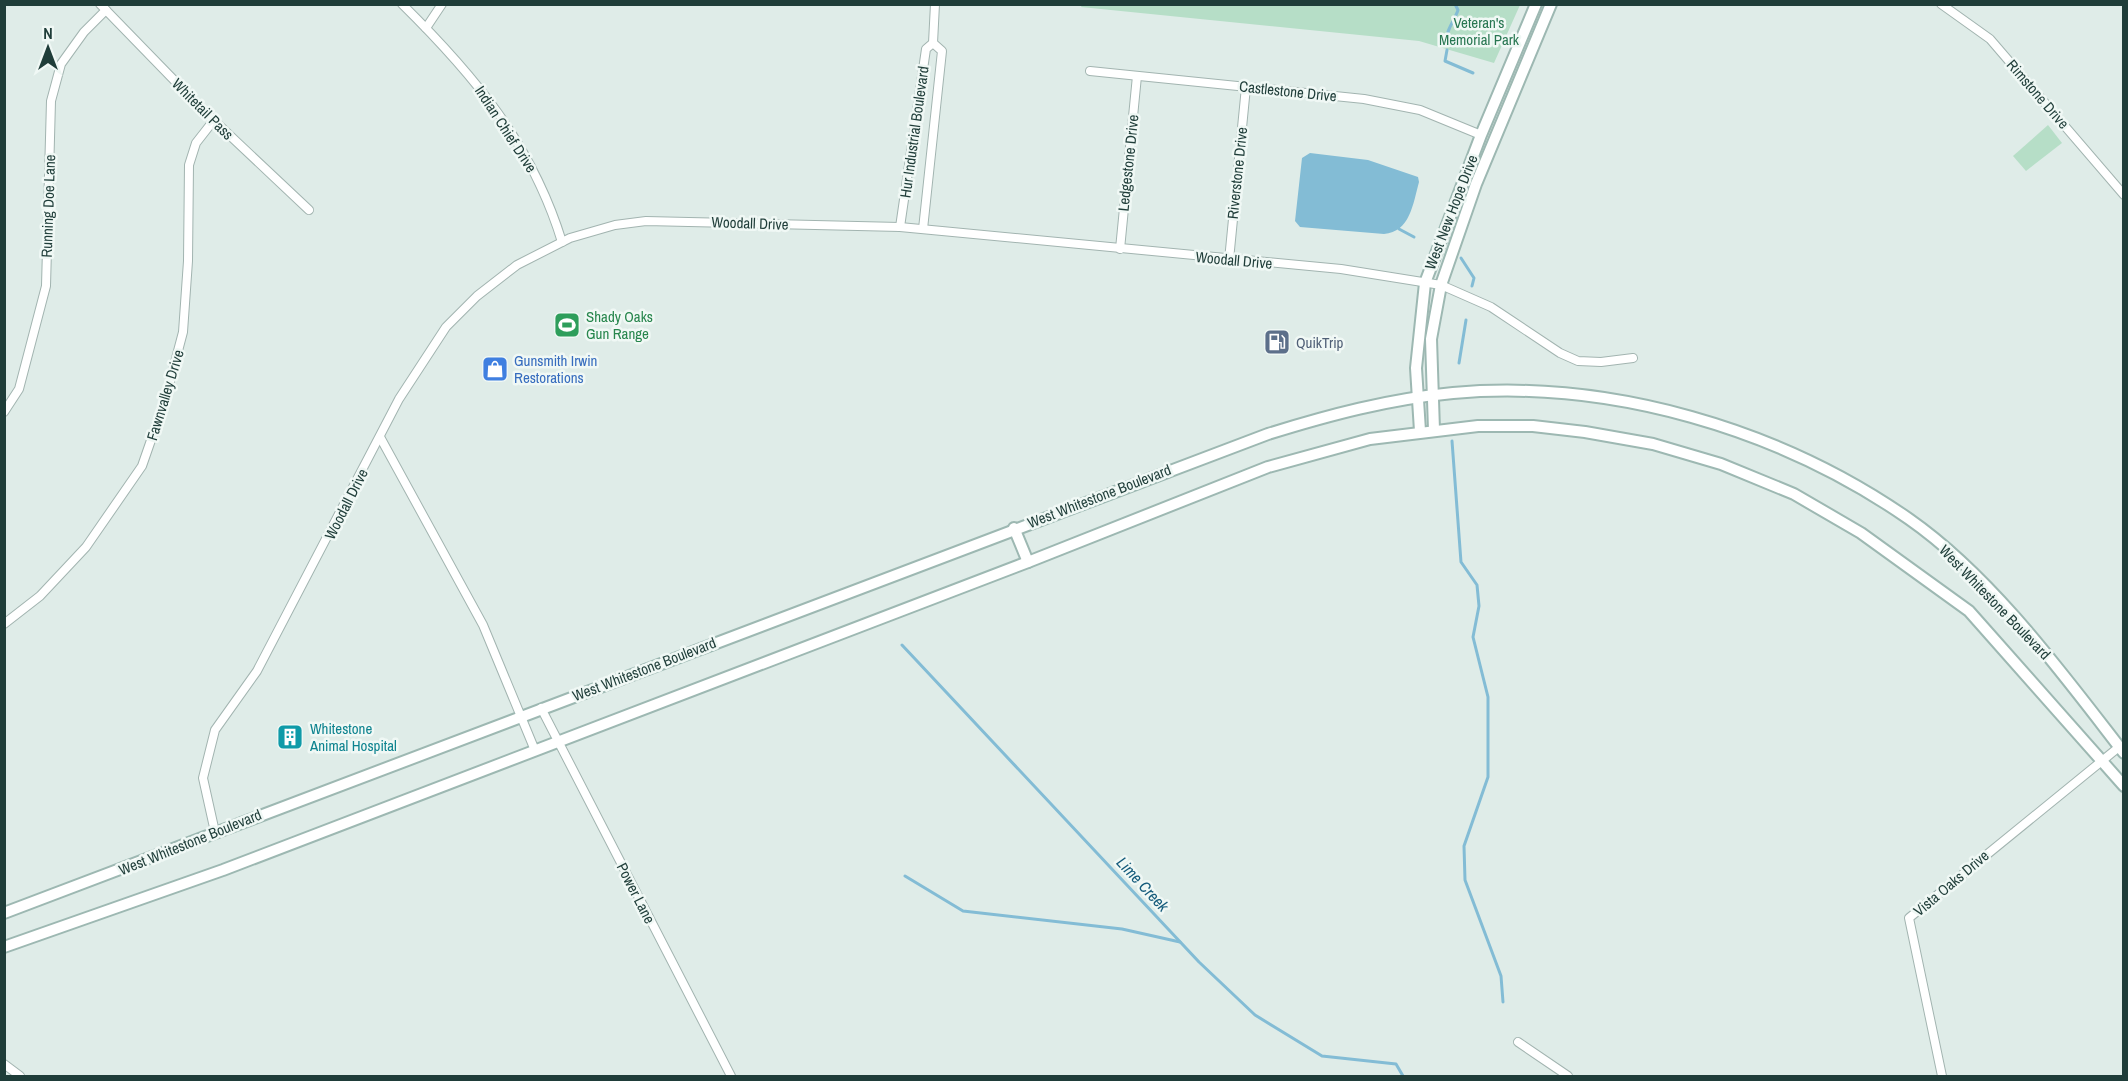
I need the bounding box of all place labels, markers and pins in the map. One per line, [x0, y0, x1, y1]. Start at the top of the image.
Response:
place label: Shady Oaks Gun Range [586, 306, 653, 344]
sports icon: Shady Oaks Gun Range [552, 310, 582, 340]
fuel station icon: QuikTrip [1262, 327, 1292, 357]
place label: QuikTrip [1296, 332, 1344, 353]
place label: Gunsmith Irwin Restorations [514, 350, 597, 388]
shop icon: Gunsmith Irwin Restorations [480, 354, 510, 384]
place label: Whitestone Animal Hospital [309, 718, 397, 756]
building icon: Whitestone Animal Hospital [275, 722, 305, 752]

